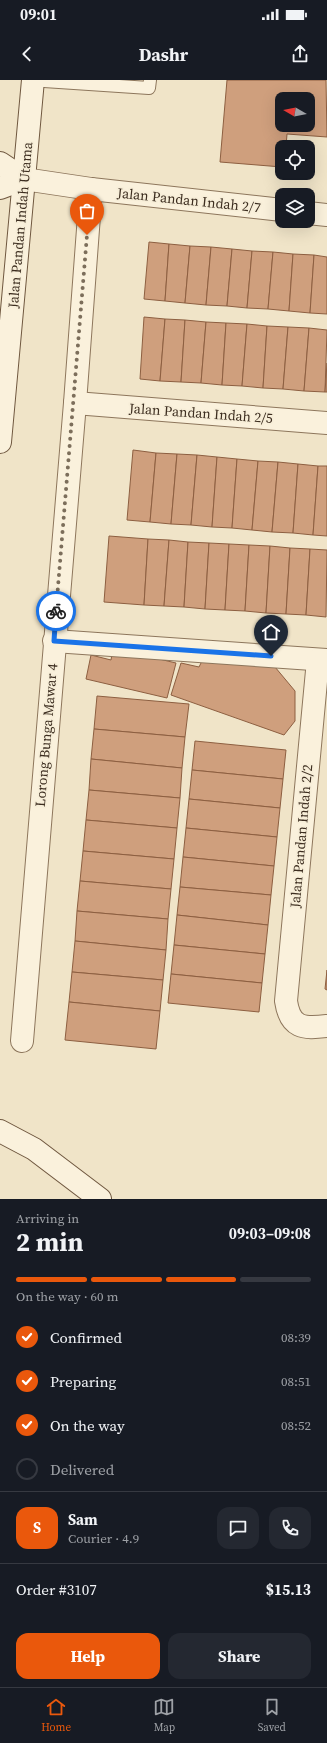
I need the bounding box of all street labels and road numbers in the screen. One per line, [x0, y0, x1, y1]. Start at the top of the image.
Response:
street label: Jalan Pandan Indah Utama [3, 140, 37, 310]
street label: Jalan Pandan Indah 2/7 [115, 182, 262, 217]
street label: Jalan Pandan Indah 2/5 [127, 398, 274, 428]
street label: Lorong Bunga Mawar 4 [30, 662, 62, 808]
street label: Jalan Pandan Indah 2/2 [285, 763, 317, 910]

